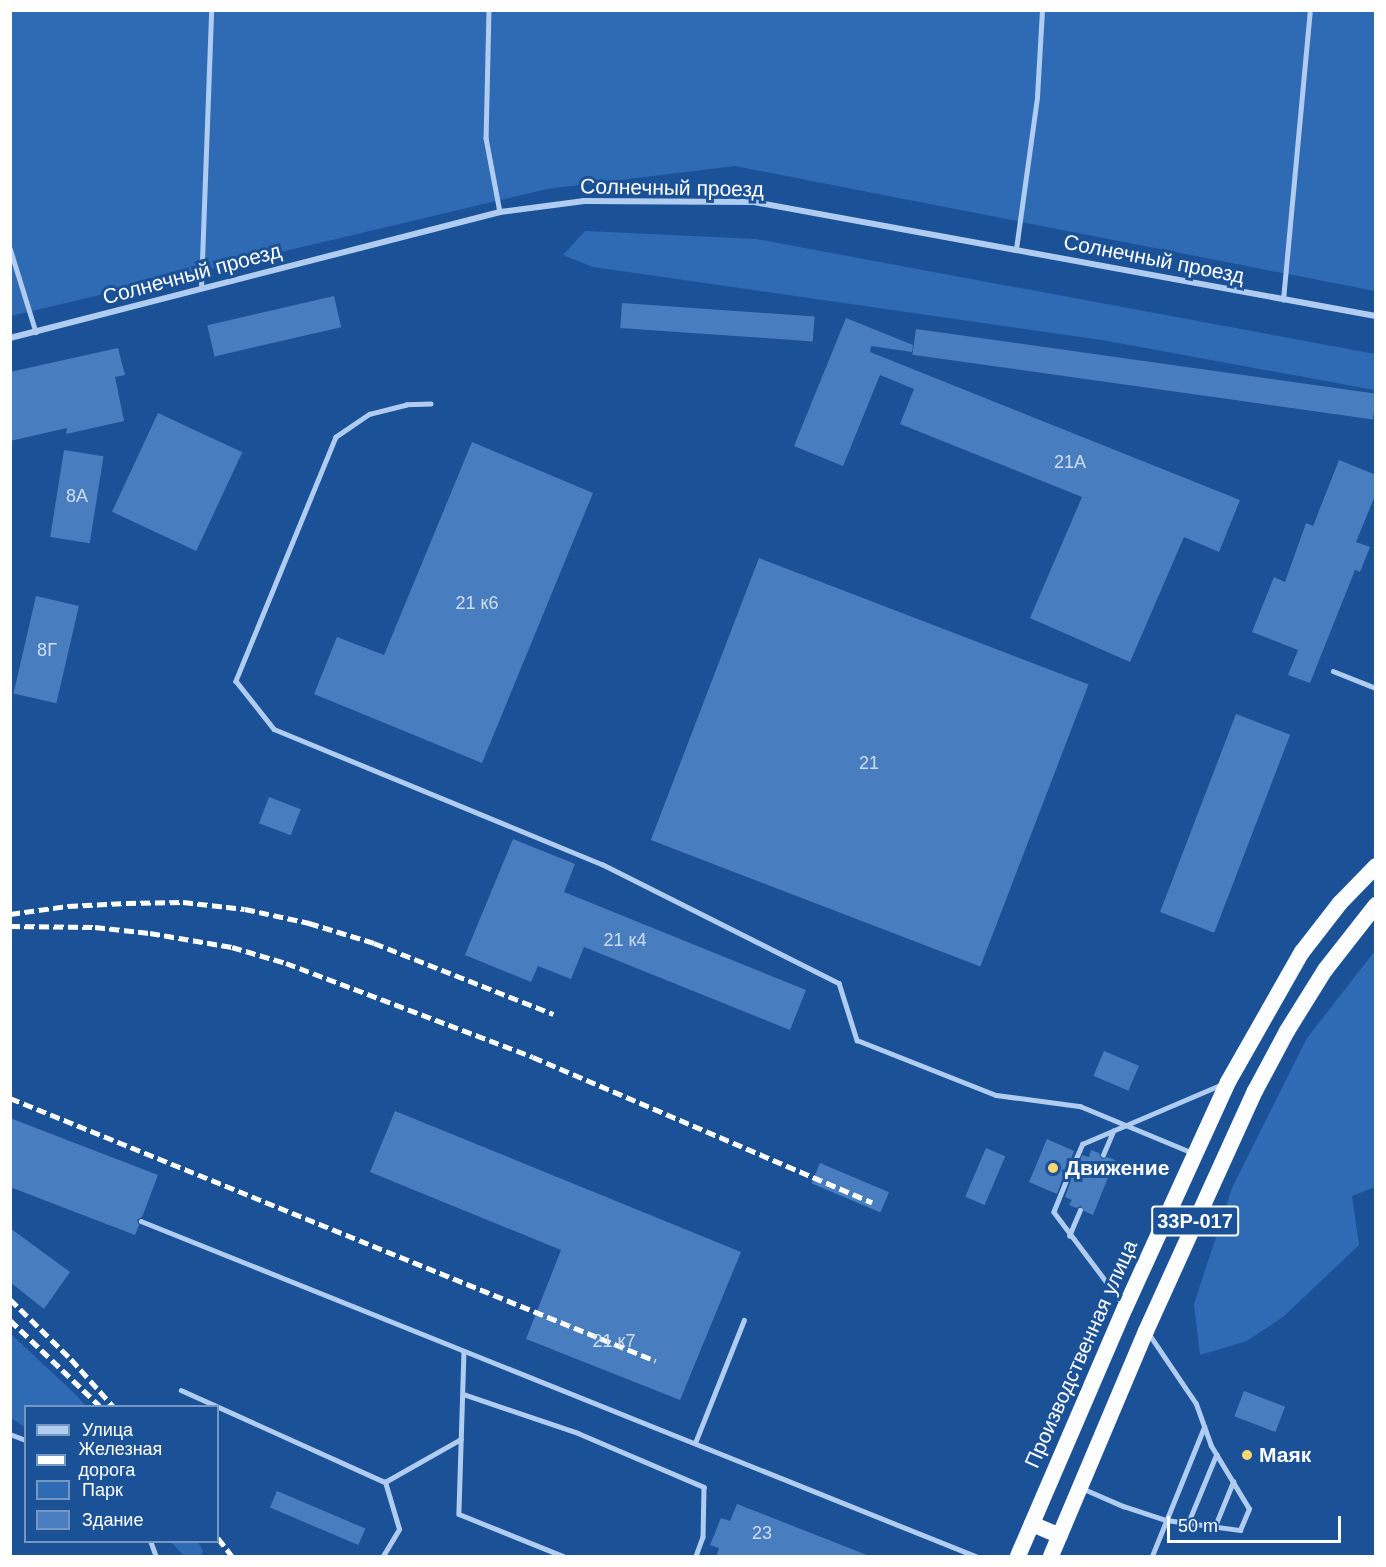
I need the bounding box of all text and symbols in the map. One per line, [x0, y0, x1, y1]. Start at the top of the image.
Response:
street label: Солнечный проезд [580, 174, 764, 202]
street label: Солнечный проезд [1061, 229, 1247, 289]
street label: Солнечный проезд [100, 238, 284, 310]
house number: 21А [1054, 451, 1086, 473]
house number: 8А [66, 485, 88, 507]
house number: 21 к6 [456, 592, 498, 614]
house number: 8Г [37, 639, 57, 661]
house number: 21 [859, 752, 879, 774]
house number: 21 к4 [604, 929, 646, 951]
place label: Движение [1065, 1155, 1169, 1181]
marker: Движение [1046, 1161, 1060, 1175]
road number: 33Р-017 [1150, 1204, 1240, 1238]
street label: Производственная улица [1019, 1236, 1143, 1472]
house number: 21 к7 [593, 1330, 635, 1352]
legend [24, 1405, 219, 1543]
text: Улица [82, 1420, 133, 1440]
text: Железная дорога [78, 1439, 162, 1480]
place label: Маяк [1259, 1442, 1311, 1468]
marker: Маяк [1240, 1448, 1254, 1462]
text: Парк [82, 1480, 123, 1500]
scale bar [1170, 1504, 1344, 1542]
text: Здание [82, 1510, 143, 1530]
text: 50 m [1178, 1516, 1218, 1536]
house number: 23 [752, 1522, 772, 1544]

